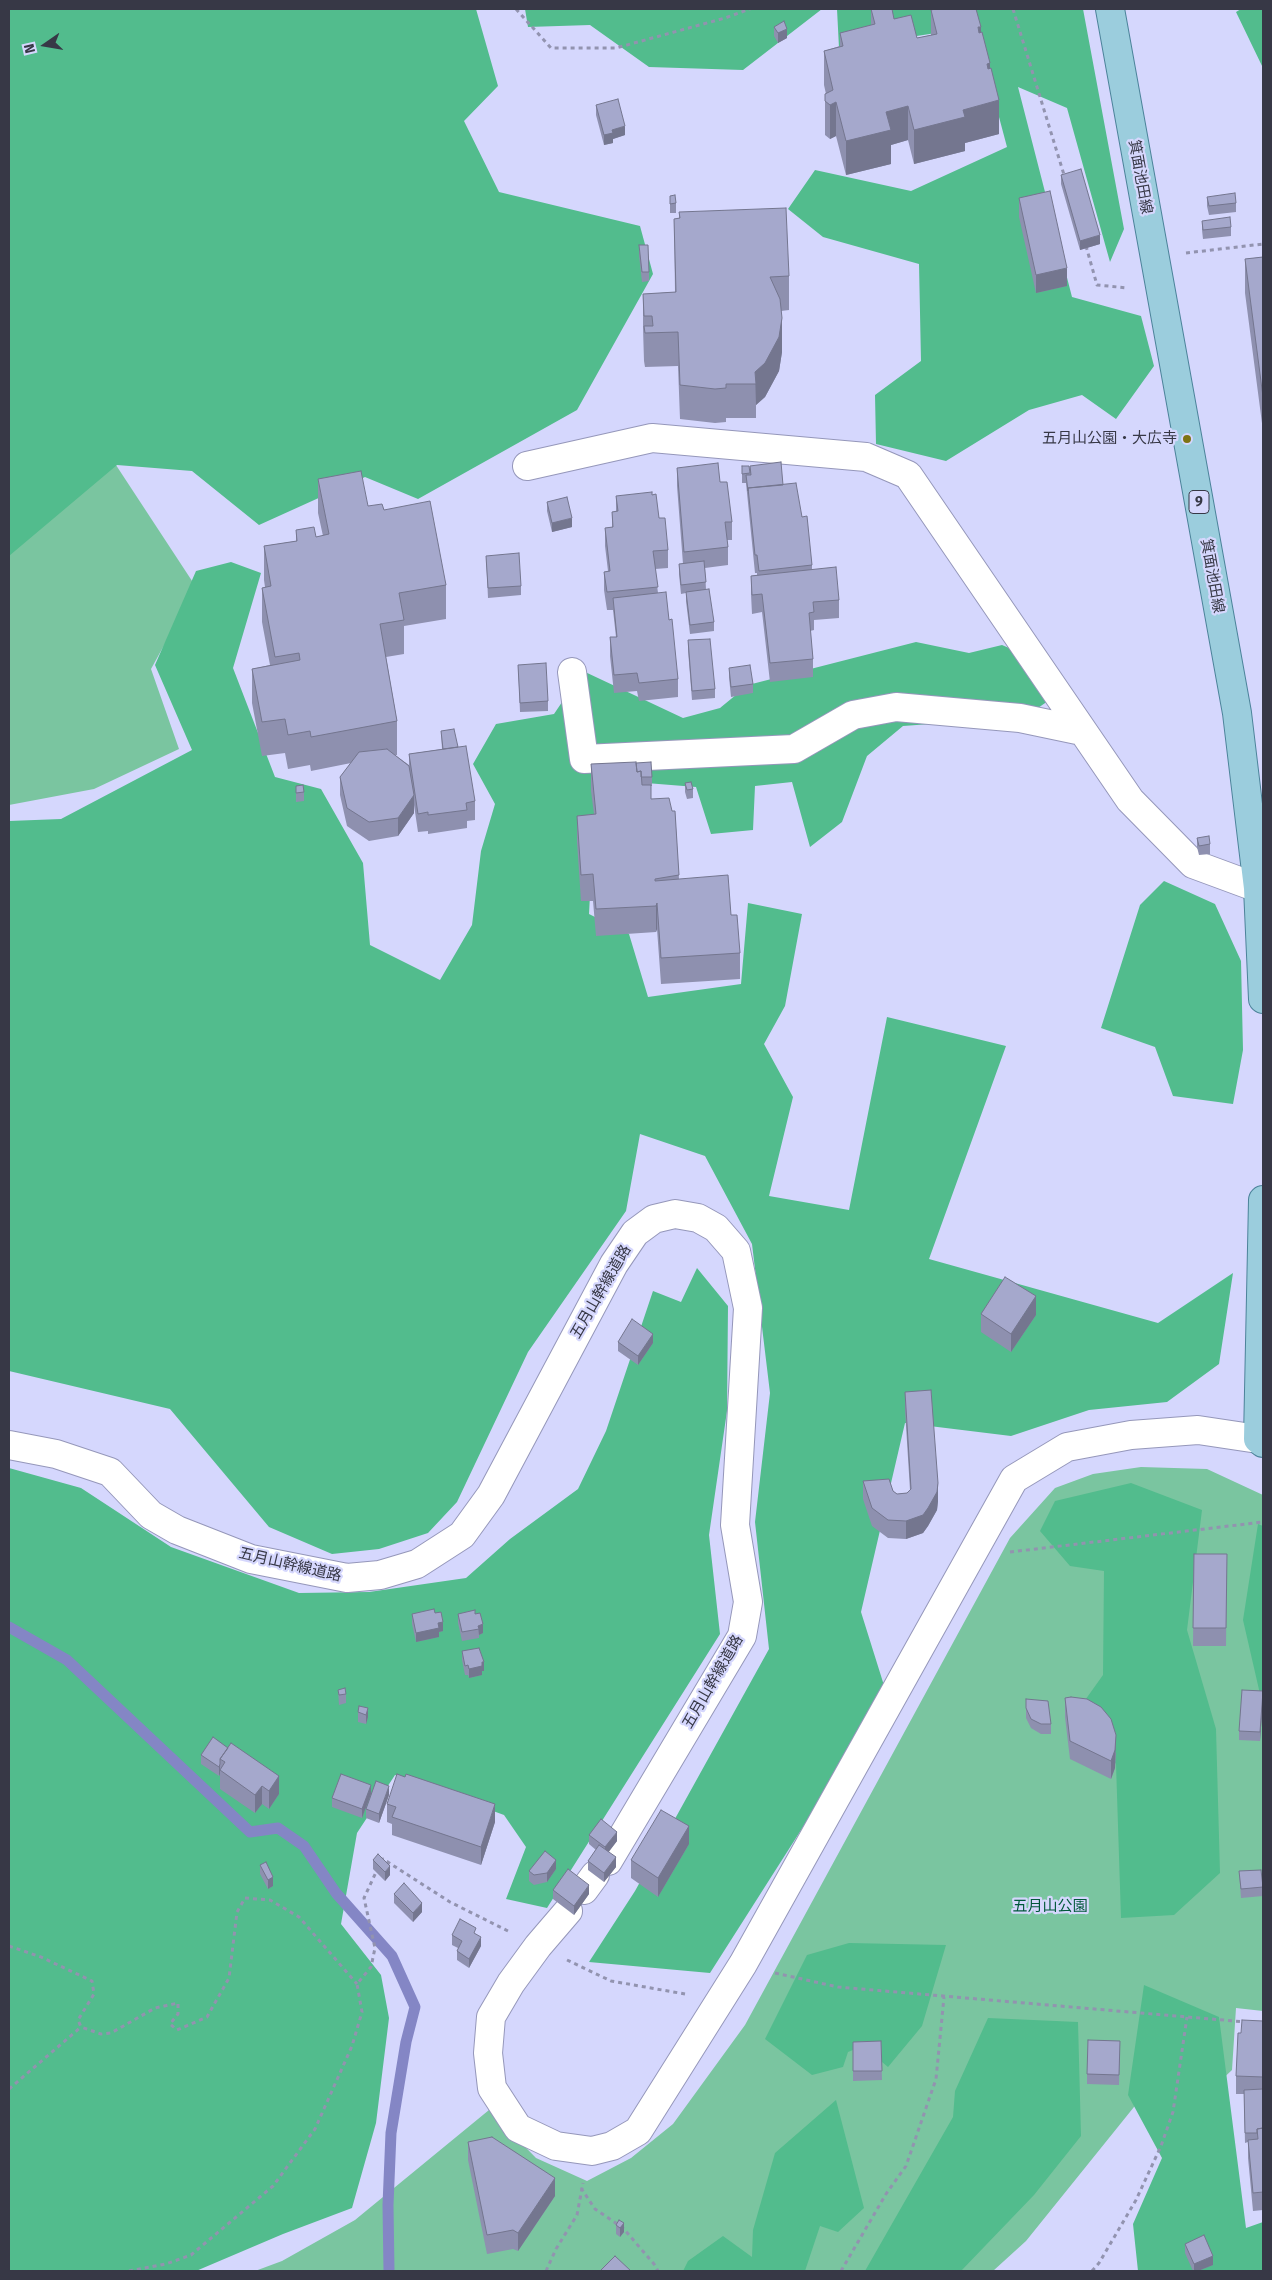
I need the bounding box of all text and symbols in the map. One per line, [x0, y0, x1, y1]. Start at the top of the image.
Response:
north arrow [20, 20, 70, 70]
text: N [21, 42, 39, 55]
street label: 箕面池田線 [1125, 139, 1155, 215]
place label: 五月山公園・大広寺 [1042, 430, 1177, 448]
marker: 五月山公園・大広寺 [1181, 433, 1193, 445]
road number: 9 [1189, 491, 1209, 514]
street label: 箕面池田線 [1197, 538, 1227, 614]
street label: 五月山幹線道路 [567, 1242, 635, 1342]
street label: 五月山幹線道路 [237, 1544, 343, 1586]
street label: 五月山幹線道路 [679, 1632, 747, 1732]
park label: 五月山公園 [1013, 1898, 1087, 1916]

